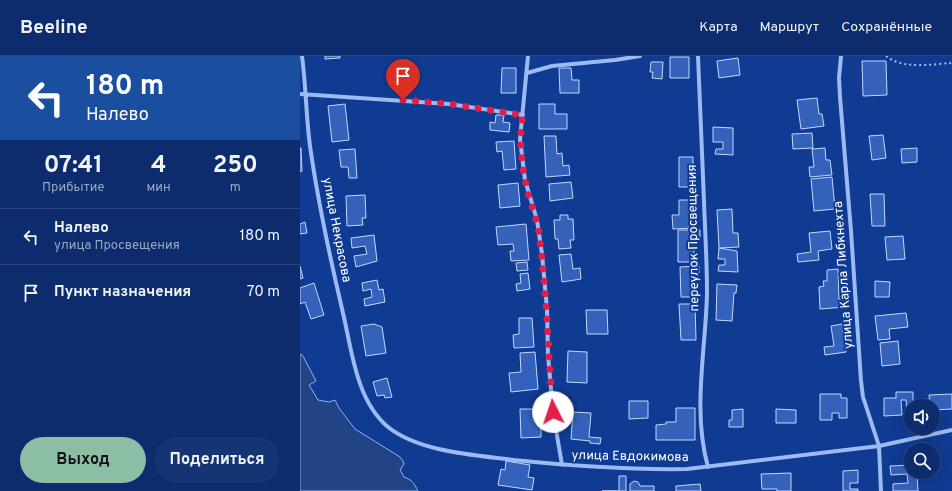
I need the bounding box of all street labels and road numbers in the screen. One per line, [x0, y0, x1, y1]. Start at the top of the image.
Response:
street label: переулок Просвещения [685, 164, 703, 312]
street label: улица Некрасова [318, 176, 354, 284]
street label: улица Карла Либкнехта [831, 200, 857, 350]
street label: улица Евдокимова [571, 448, 689, 466]

